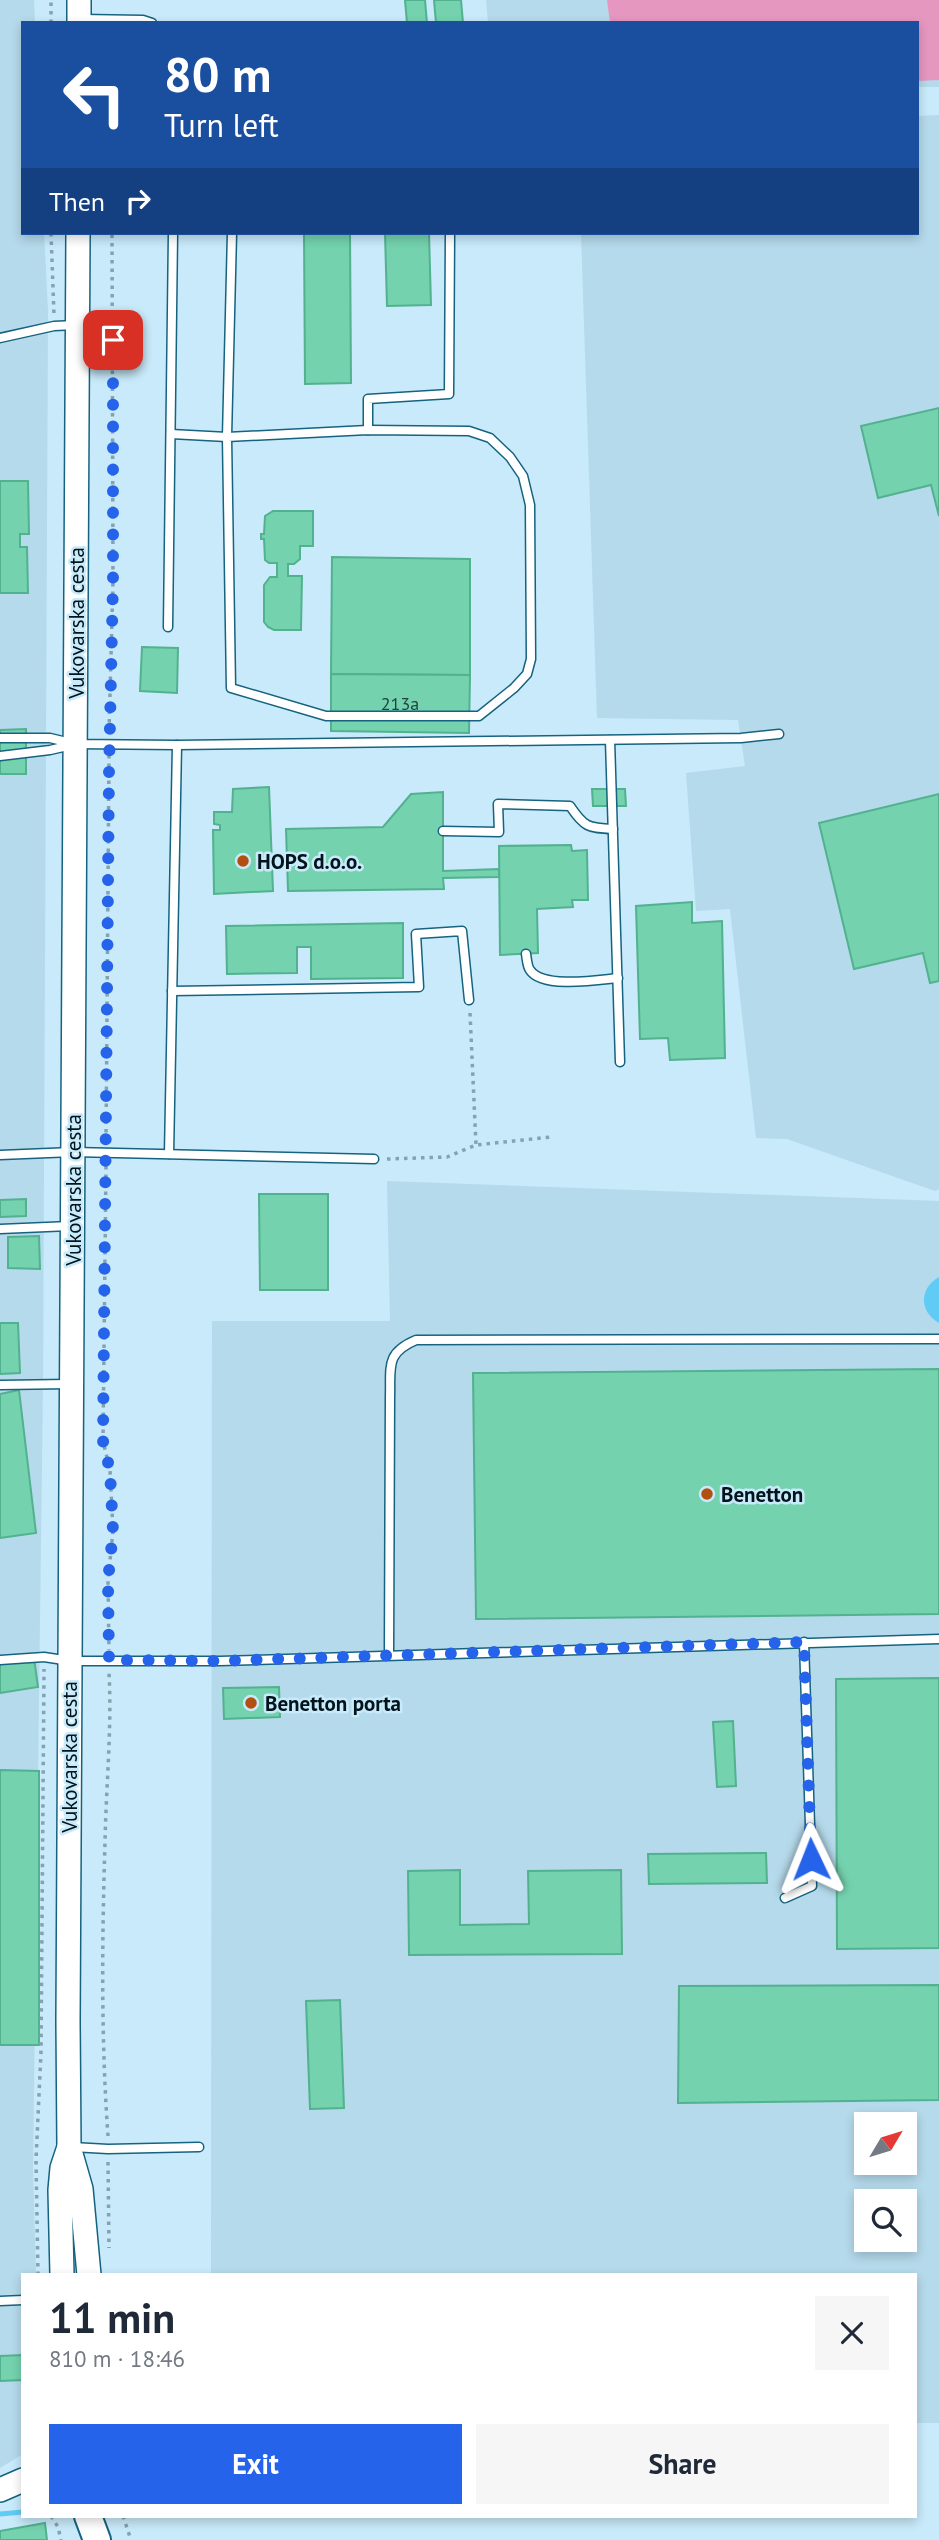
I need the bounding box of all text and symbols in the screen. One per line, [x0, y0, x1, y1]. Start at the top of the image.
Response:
text: 80 m [164, 42, 271, 106]
icon: left [49, 49, 140, 140]
text: Turn left [164, 104, 279, 146]
icon: right [119, 182, 157, 220]
text: Then [49, 185, 105, 218]
pin [83, 310, 143, 370]
icon: arrive [94, 321, 132, 359]
street label: Vukovarska cesta [63, 547, 90, 700]
house number: 213a [381, 692, 419, 715]
place label: HOPS d.o.o. [257, 848, 362, 875]
marker: HOPS d.o.o. [235, 853, 251, 869]
street label: Vukovarska cesta [60, 1114, 87, 1267]
place label: Benetton [721, 1481, 803, 1508]
marker: Benetton [699, 1486, 715, 1502]
street label: Vukovarska cesta [56, 1681, 83, 1834]
place label: Benetton porta [265, 1690, 401, 1717]
marker: Benetton porta [243, 1695, 259, 1711]
position arrow [774, 1822, 848, 1896]
north arrow [854, 2112, 917, 2175]
map controls [854, 2112, 917, 2252]
button: search [854, 2189, 917, 2252]
text: 11 min [49, 2290, 175, 2345]
button: close [815, 2296, 889, 2370]
text: 810 m · 18:46 [49, 2344, 185, 2373]
button: Exit [49, 2424, 462, 2504]
button: Share [476, 2424, 889, 2504]

